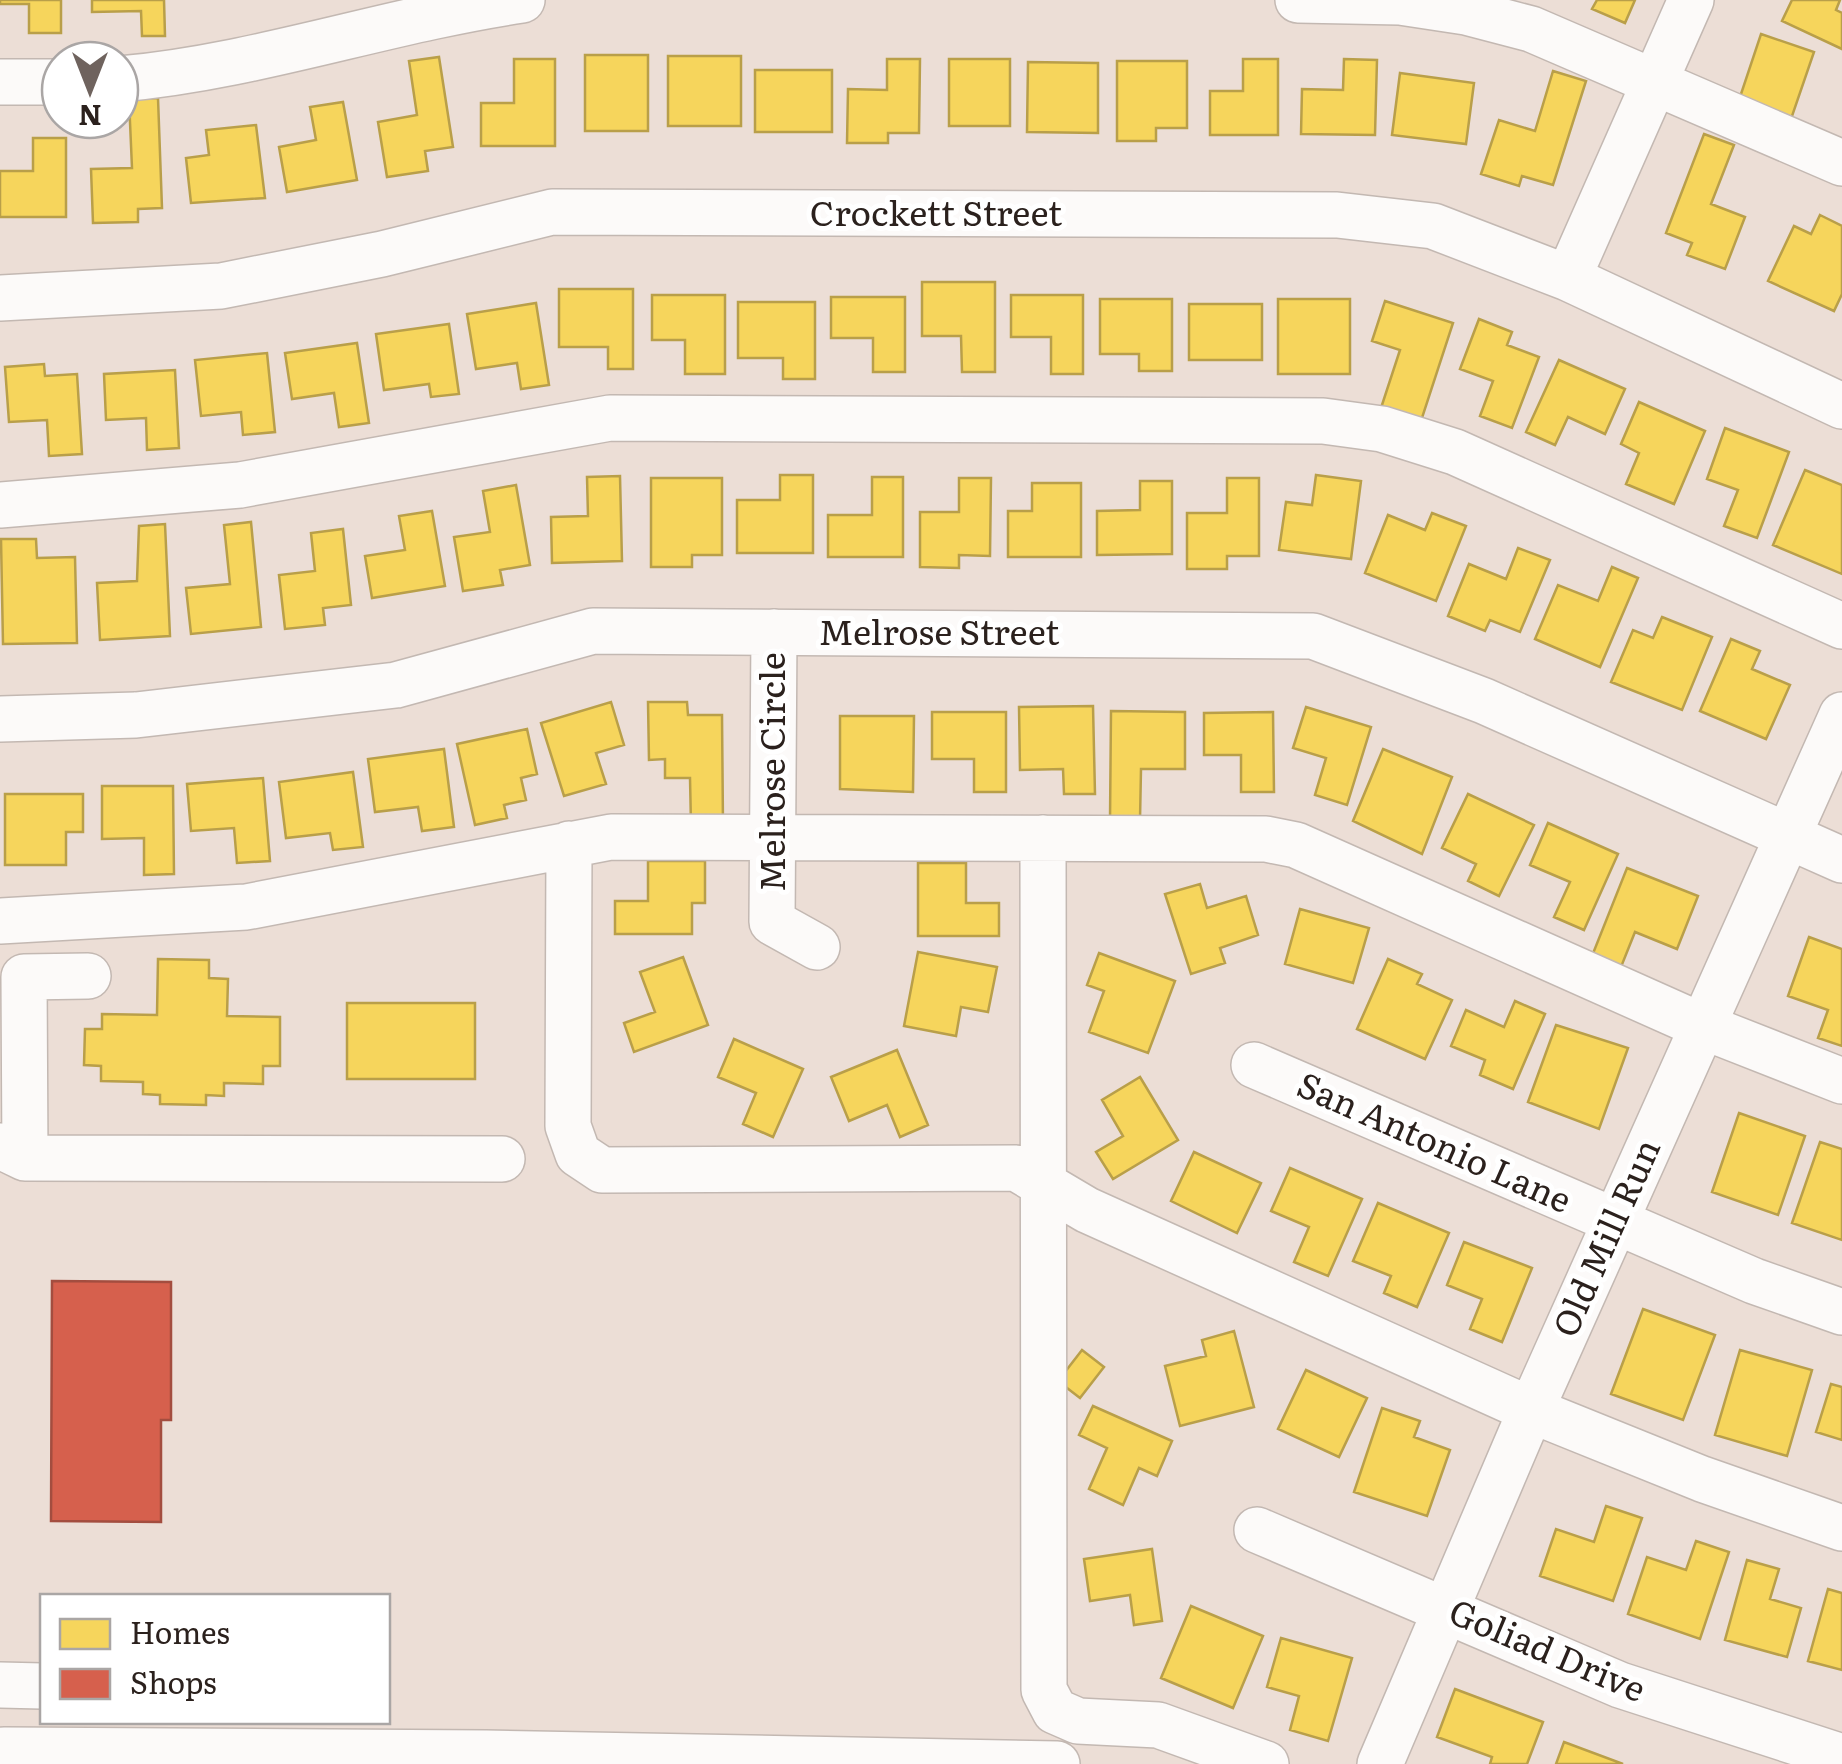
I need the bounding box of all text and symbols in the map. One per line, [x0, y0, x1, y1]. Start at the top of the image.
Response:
north arrow [40, 40, 140, 140]
text: N [78, 96, 102, 138]
street label: Crockett Street [810, 185, 1062, 237]
street label: Melrose Street [819, 604, 1059, 656]
street label: Melrose Circle [744, 652, 796, 892]
street label: San Antonio Lane [1290, 1057, 1580, 1224]
street label: Old Mill Run [1537, 1129, 1671, 1344]
street label: Goliad Drive [1442, 1584, 1654, 1713]
legend [40, 1594, 390, 1724]
text: Homes [130, 1609, 230, 1653]
text: Shops [130, 1659, 217, 1703]

